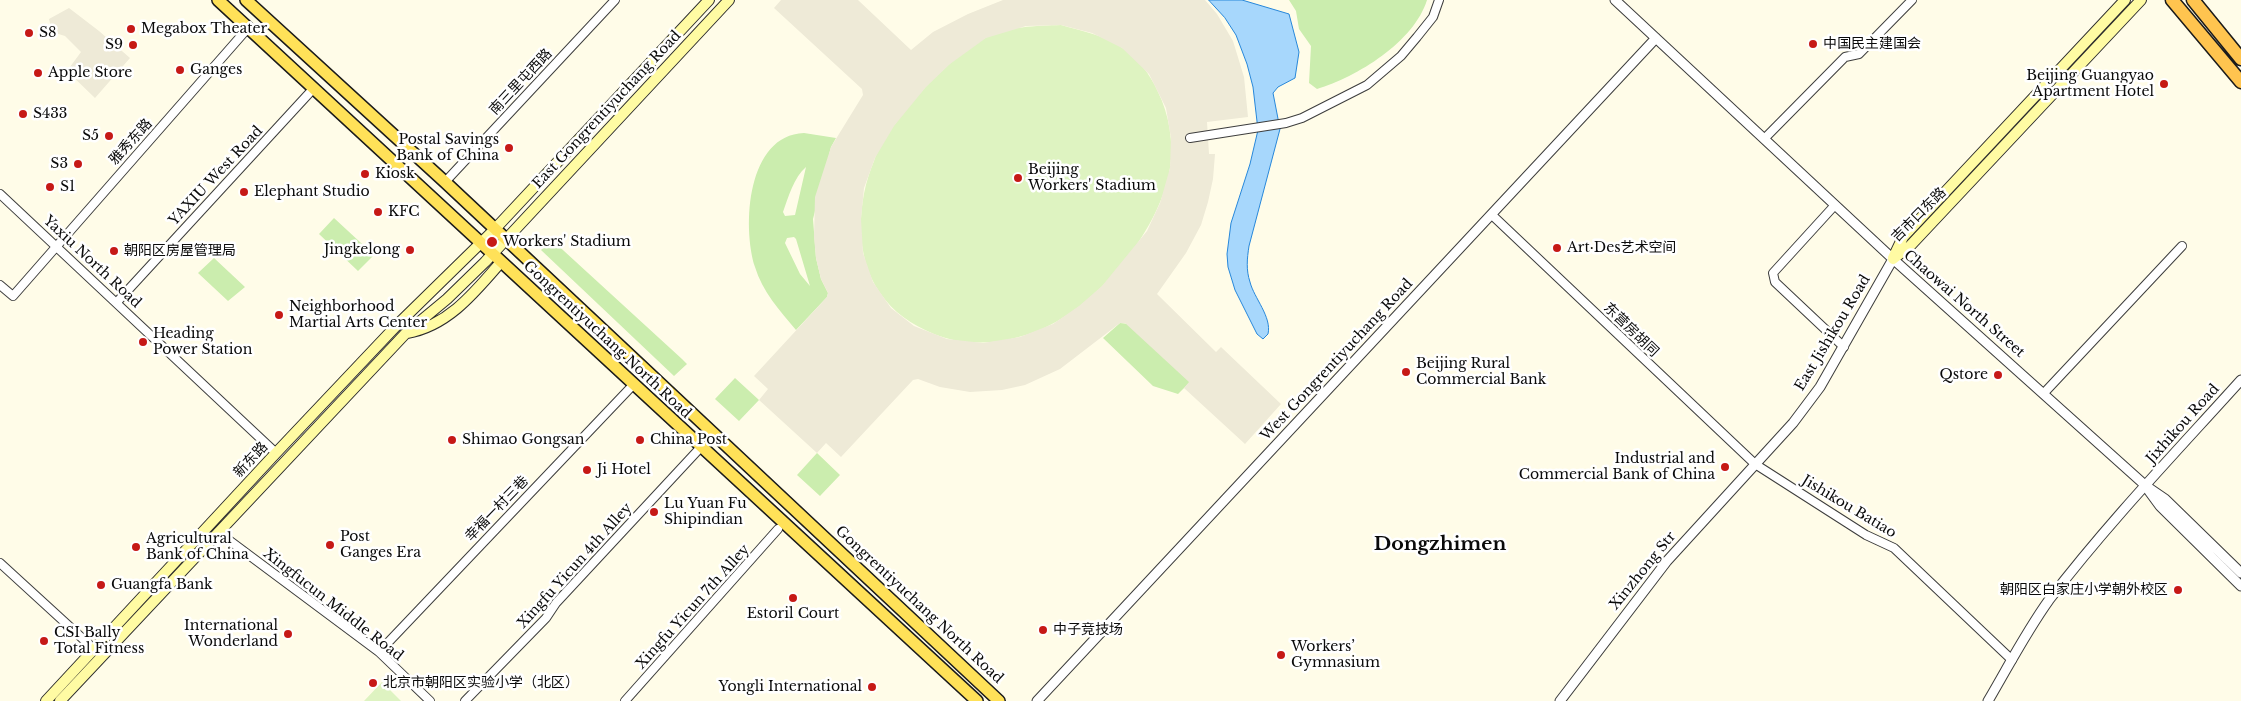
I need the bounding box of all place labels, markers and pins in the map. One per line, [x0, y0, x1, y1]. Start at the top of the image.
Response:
place label: Megabox Theater [141, 21, 267, 37]
marker: Megabox Theater [125, 23, 137, 35]
place label: S8 [39, 25, 57, 41]
marker: S8 [23, 27, 35, 39]
place label: 中国民主建国会 [1823, 36, 1921, 52]
place label: S9 [105, 37, 123, 53]
marker: 中国民主建国会 [1807, 38, 1819, 50]
marker: S9 [127, 39, 139, 51]
place label: Ganges [190, 62, 242, 78]
marker: Ganges [174, 64, 186, 76]
place label: Apple Store [48, 65, 132, 81]
marker: Apple Store [32, 67, 44, 79]
place label: Beijing Guangyao Apartment Hotel [2026, 68, 2154, 100]
marker: Beijing Guangyao Apartment Hotel [2158, 78, 2170, 90]
place label: S433 [33, 106, 67, 122]
marker: S433 [17, 108, 29, 120]
place label: S5 [82, 128, 99, 144]
marker: S5 [103, 130, 115, 142]
place label: Postal Savings Bank of China [396, 132, 499, 164]
marker: Postal Savings Bank of China [503, 142, 515, 154]
place label: S3 [50, 156, 68, 172]
marker: S3 [72, 158, 84, 170]
place label: Beijing Workers' Stadium [1028, 162, 1156, 194]
place label: Kiosk [375, 166, 415, 182]
marker: Kiosk [359, 168, 371, 180]
marker: Beijing Workers' Stadium [1012, 172, 1024, 184]
place label: S1 [60, 179, 75, 195]
marker: S1 [44, 181, 56, 193]
place label: Elephant Studio [254, 184, 370, 200]
marker: Elephant Studio [238, 186, 250, 198]
place label: KFC [388, 204, 420, 220]
marker: KFC [372, 206, 384, 218]
place label: Workers' Stadium [503, 234, 631, 250]
marker: Workers' Stadium [485, 235, 499, 249]
place label: Art·Des艺术空间 [1567, 240, 1677, 256]
place label: Jingkelong [324, 242, 400, 258]
marker: Art·Des艺术空间 [1551, 242, 1563, 254]
place label: 朝阳区房屋管理局 [124, 243, 236, 259]
marker: Jingkelong [404, 244, 416, 256]
marker: 朝阳区房屋管理局 [108, 245, 120, 257]
place label: Neighborhood Martial Arts Center [289, 299, 427, 332]
marker: Neighborhood Martial Arts Center [273, 309, 285, 321]
place label: Heading Power Station [153, 326, 252, 358]
marker: Heading Power Station [137, 336, 149, 348]
place label: Beijing Rural Commercial Bank [1416, 356, 1546, 388]
marker: Beijing Rural Commercial Bank [1400, 366, 1412, 378]
place label: Qstore [1939, 367, 1988, 383]
marker: Qstore [1992, 369, 2004, 381]
place label: Shimao Gongsan [462, 432, 585, 448]
place label: China Post [650, 432, 727, 448]
marker: Shimao Gongsan [446, 434, 458, 446]
marker: China Post [634, 434, 646, 446]
place label: Industrial and Commercial Bank of China [1519, 451, 1715, 484]
marker: Industrial and Commercial Bank of China [1719, 461, 1731, 473]
place label: Ji Hotel [597, 462, 651, 478]
marker: Ji Hotel [581, 464, 593, 476]
place label: Lu Yuan Fu Shipindian [664, 496, 747, 528]
marker: Lu Yuan Fu Shipindian [648, 506, 660, 518]
place label: Post Ganges Era [340, 529, 421, 562]
place label: Agricultural Bank of China [146, 531, 249, 564]
marker: Post Ganges Era [324, 539, 336, 551]
marker: Agricultural Bank of China [130, 541, 142, 553]
place label: Guangfa Bank [111, 577, 213, 593]
marker: Guangfa Bank [95, 579, 107, 591]
place label: 朝阳区白家庄小学朝外校区 [2000, 582, 2168, 598]
marker: 朝阳区白家庄小学朝外校区 [2172, 584, 2184, 596]
marker: Estoril Court [787, 592, 799, 604]
place label: Estoril Court [747, 606, 839, 622]
place label: International Wonderland [184, 618, 278, 650]
place label: 中子竞技场 [1053, 622, 1123, 638]
marker: 中子竞技场 [1037, 624, 1049, 636]
place label: CSI Bally Total Fitness [54, 625, 144, 658]
marker: International Wonderland [282, 628, 294, 640]
marker: CSI Bally Total Fitness [38, 635, 50, 647]
place label: Workers’ Gymnasium [1291, 639, 1380, 672]
marker: Workers’ Gymnasium [1275, 649, 1287, 661]
place label: 北京市朝阳区实验小学（北区） [383, 675, 579, 691]
marker: 北京市朝阳区实验小学（北区） [367, 677, 379, 689]
place label: Yongli International [719, 679, 862, 695]
marker: Yongli International [866, 681, 878, 693]

